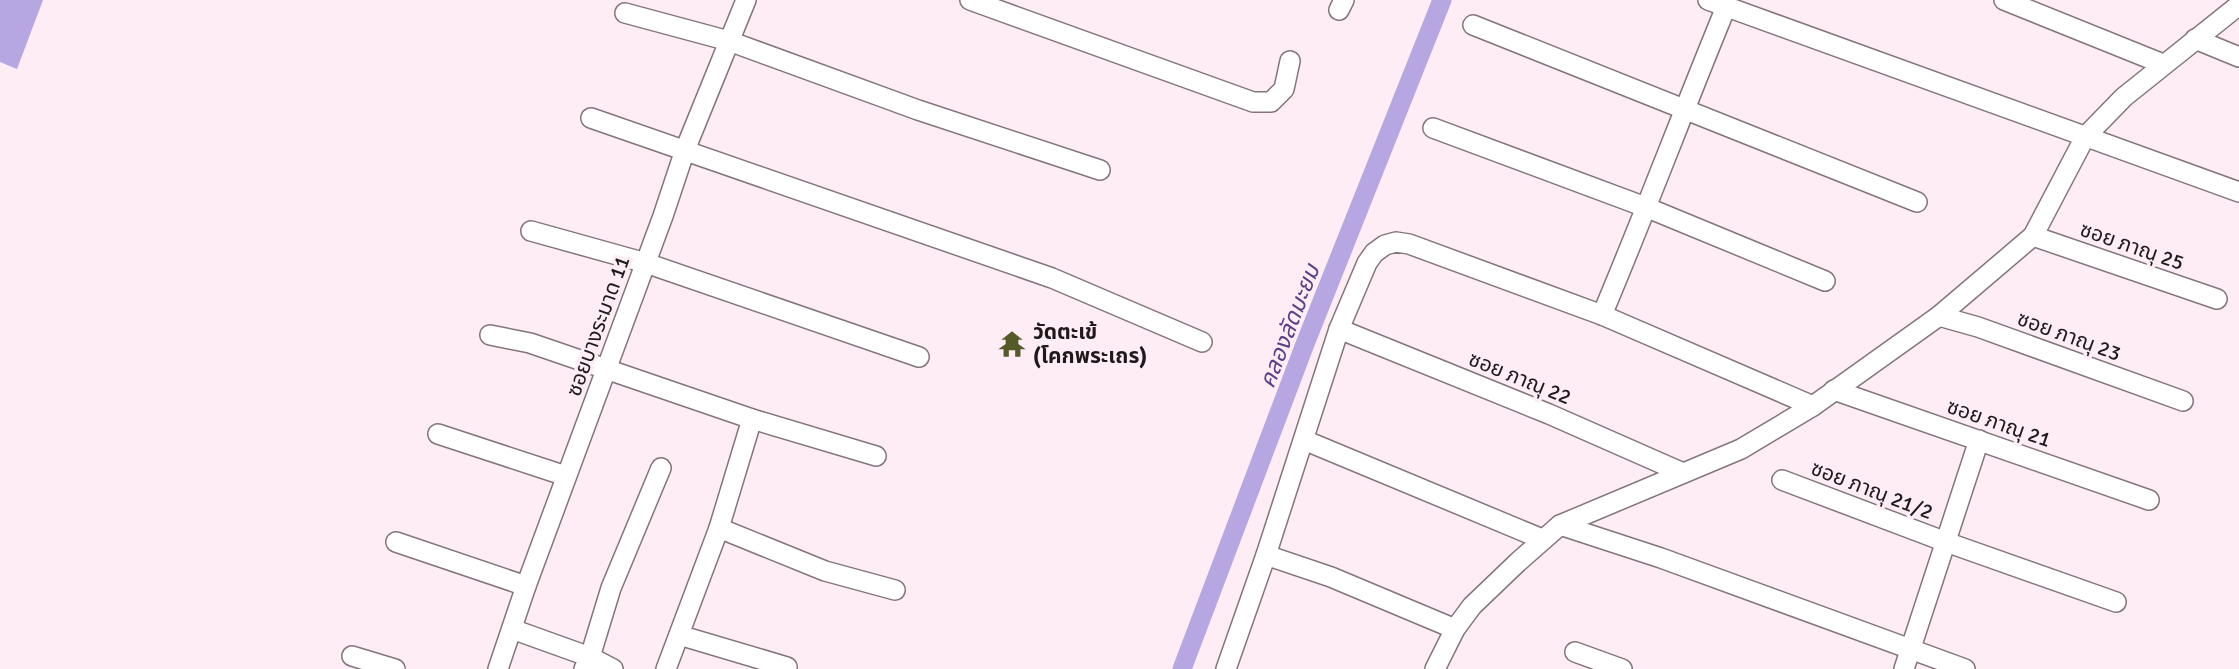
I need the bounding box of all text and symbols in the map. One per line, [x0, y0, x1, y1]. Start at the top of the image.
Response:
street label: ซอย ภาณุ 25 [2077, 216, 2187, 276]
street label: ซอยบางระมาด 11 [561, 252, 635, 400]
water label: คลองลัดมะยม [1253, 259, 1327, 392]
street label: ซอย ภาณุ 23 [2014, 305, 2124, 367]
place label: วัดตะเข้ (โคกพระเถร) [1033, 319, 1147, 369]
temple icon: วัดตะเข้ (โคกพระเถร) [997, 329, 1027, 359]
street label: ซอย ภาณุ 22 [1465, 346, 1575, 410]
street label: ซอย ภาณุ 21 [1944, 393, 2054, 453]
street label: ซอย ภาณุ 21/2 [1807, 455, 1937, 525]

